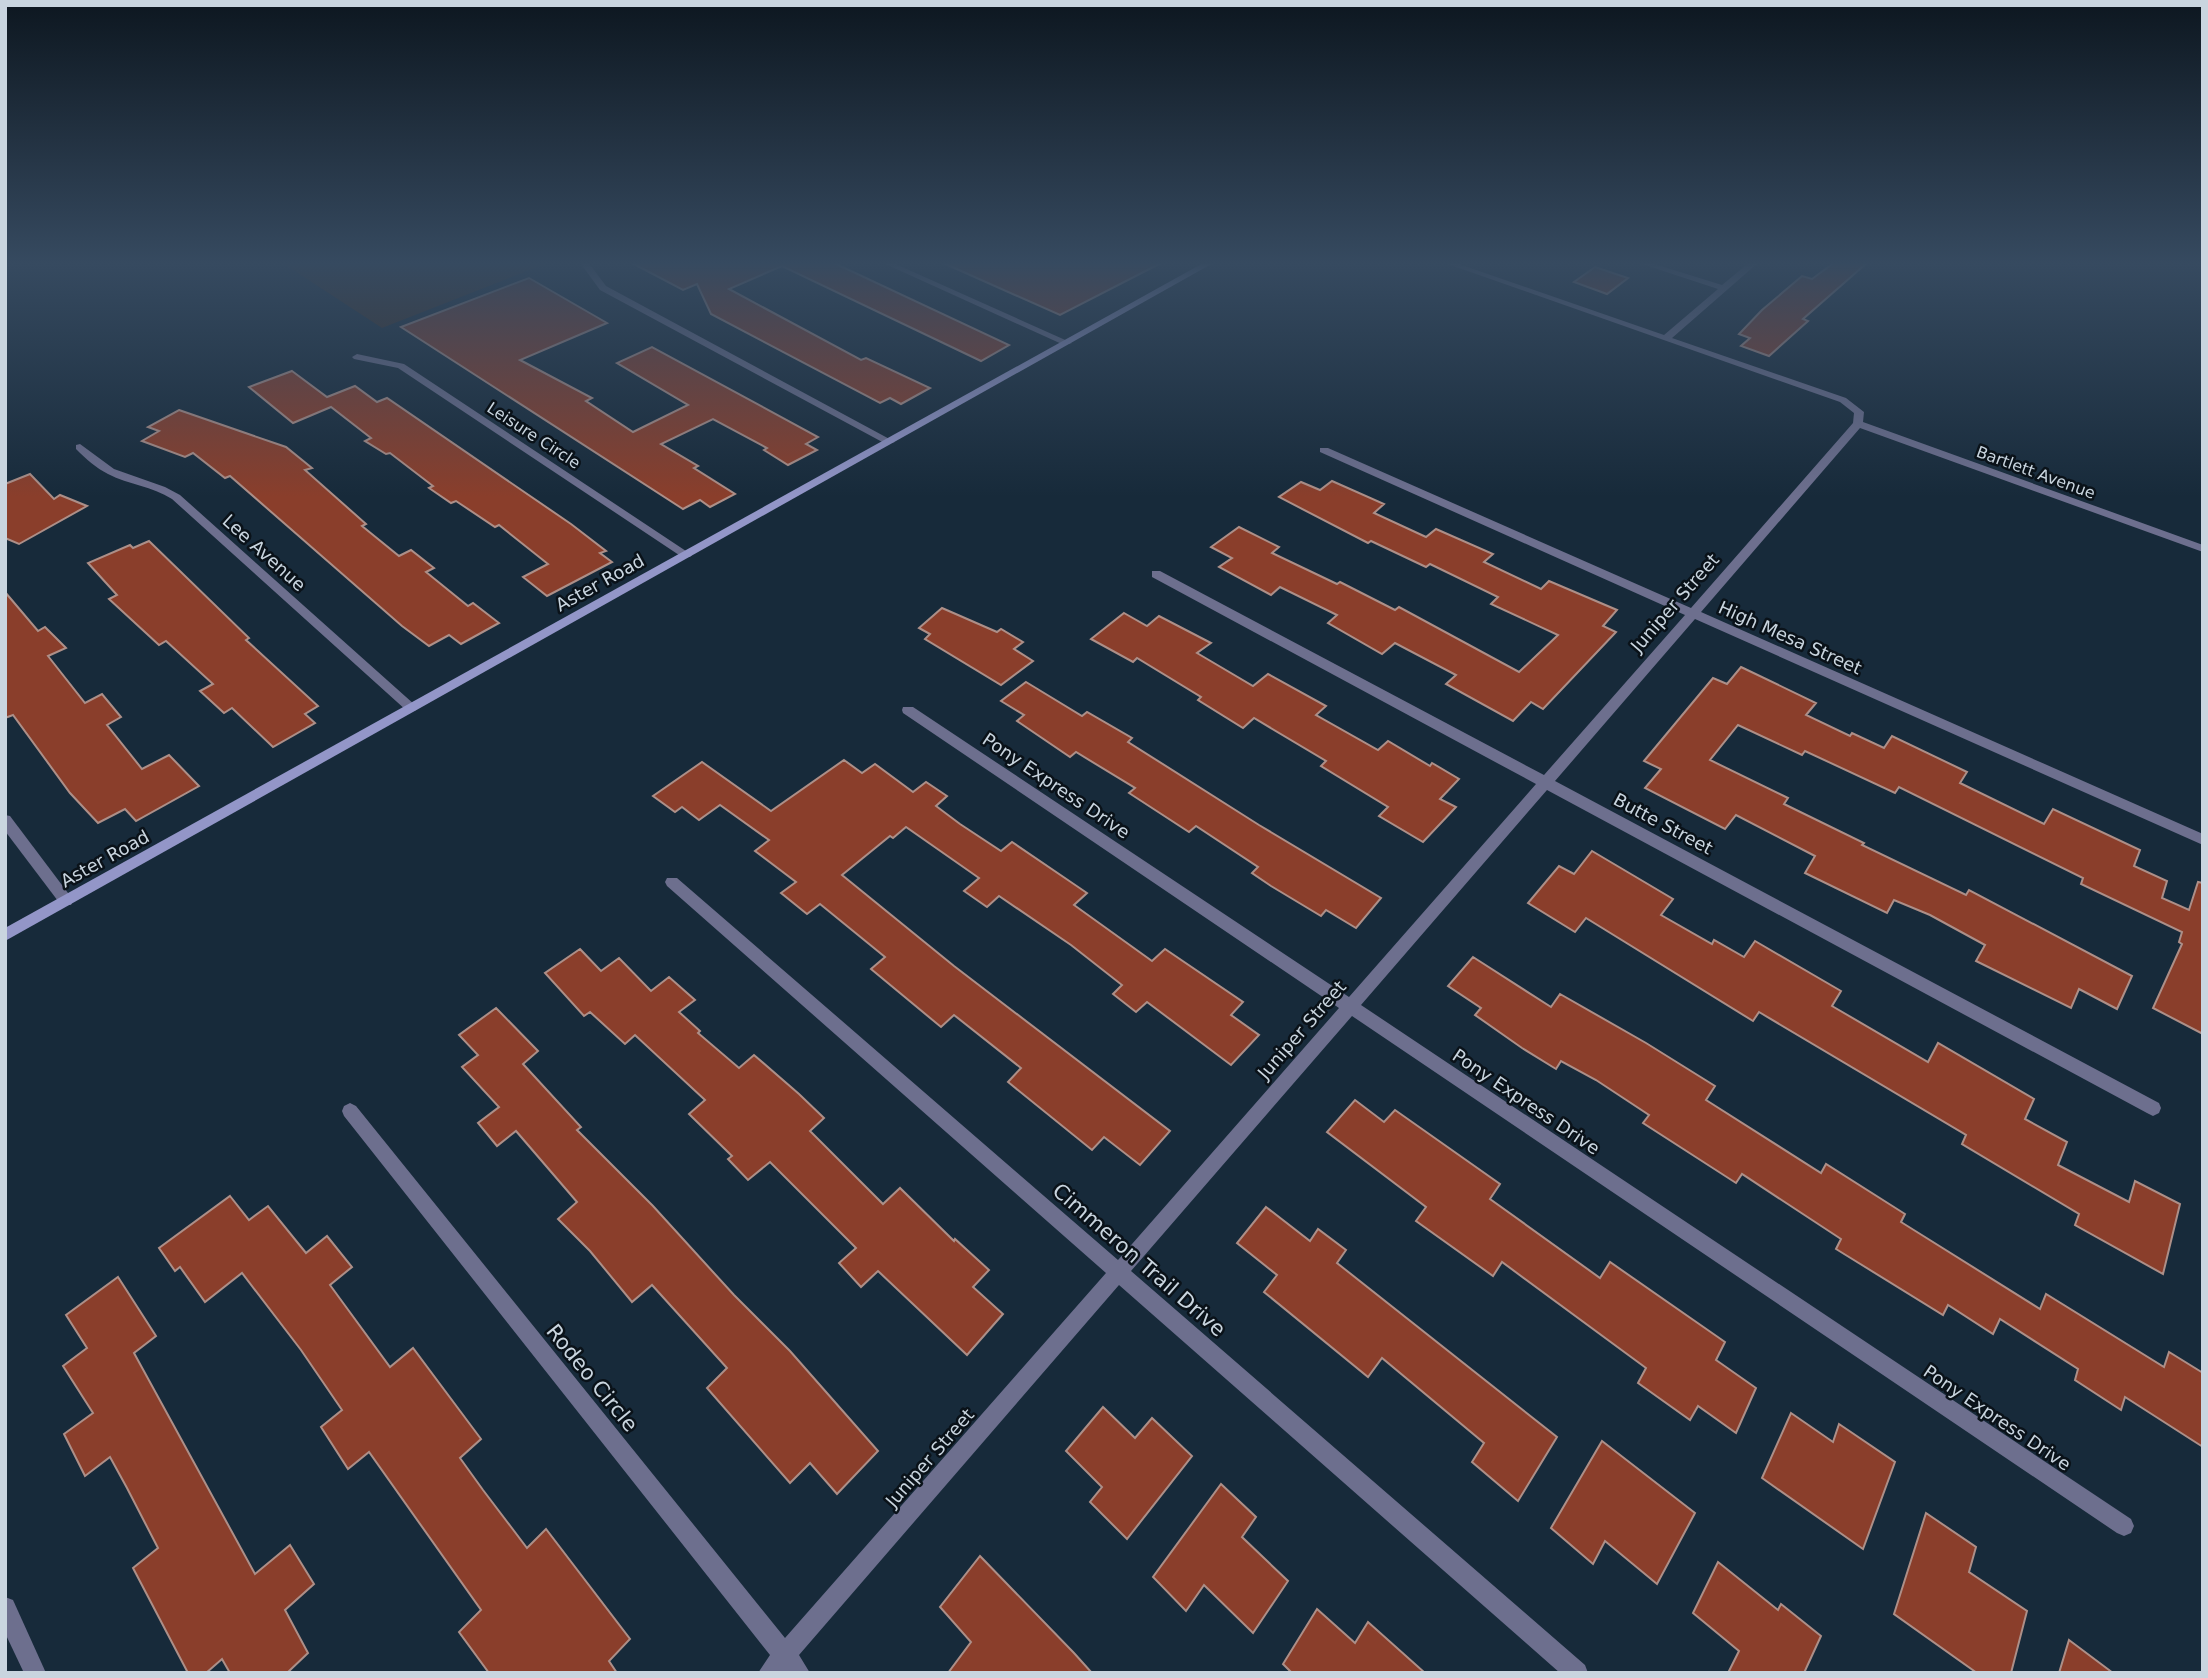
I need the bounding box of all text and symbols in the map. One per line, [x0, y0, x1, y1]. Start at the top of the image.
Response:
street label: Leisure Circle [483, 398, 584, 473]
street label: Bartlett Avenue [1974, 442, 2098, 503]
street label: Lee Avenue [218, 510, 310, 595]
street label: Juniper Street [1626, 549, 1723, 657]
street label: Aster Road [552, 550, 648, 616]
street label: High Mesa Street [1715, 597, 1865, 679]
street label: Pony Express Drive [979, 729, 1134, 843]
street label: Butte Street [1610, 789, 1716, 859]
street label: Aster Road [57, 826, 153, 892]
street label: Juniper Street [1253, 976, 1350, 1084]
street label: Pony Express Drive [1449, 1045, 1604, 1159]
street label: Cimmeron Trail Drive [1048, 1178, 1230, 1342]
street label: Rodeo Circle [541, 1319, 643, 1437]
street label: Pony Express Drive [1920, 1361, 2075, 1475]
street label: Juniper Street [881, 1404, 978, 1512]

